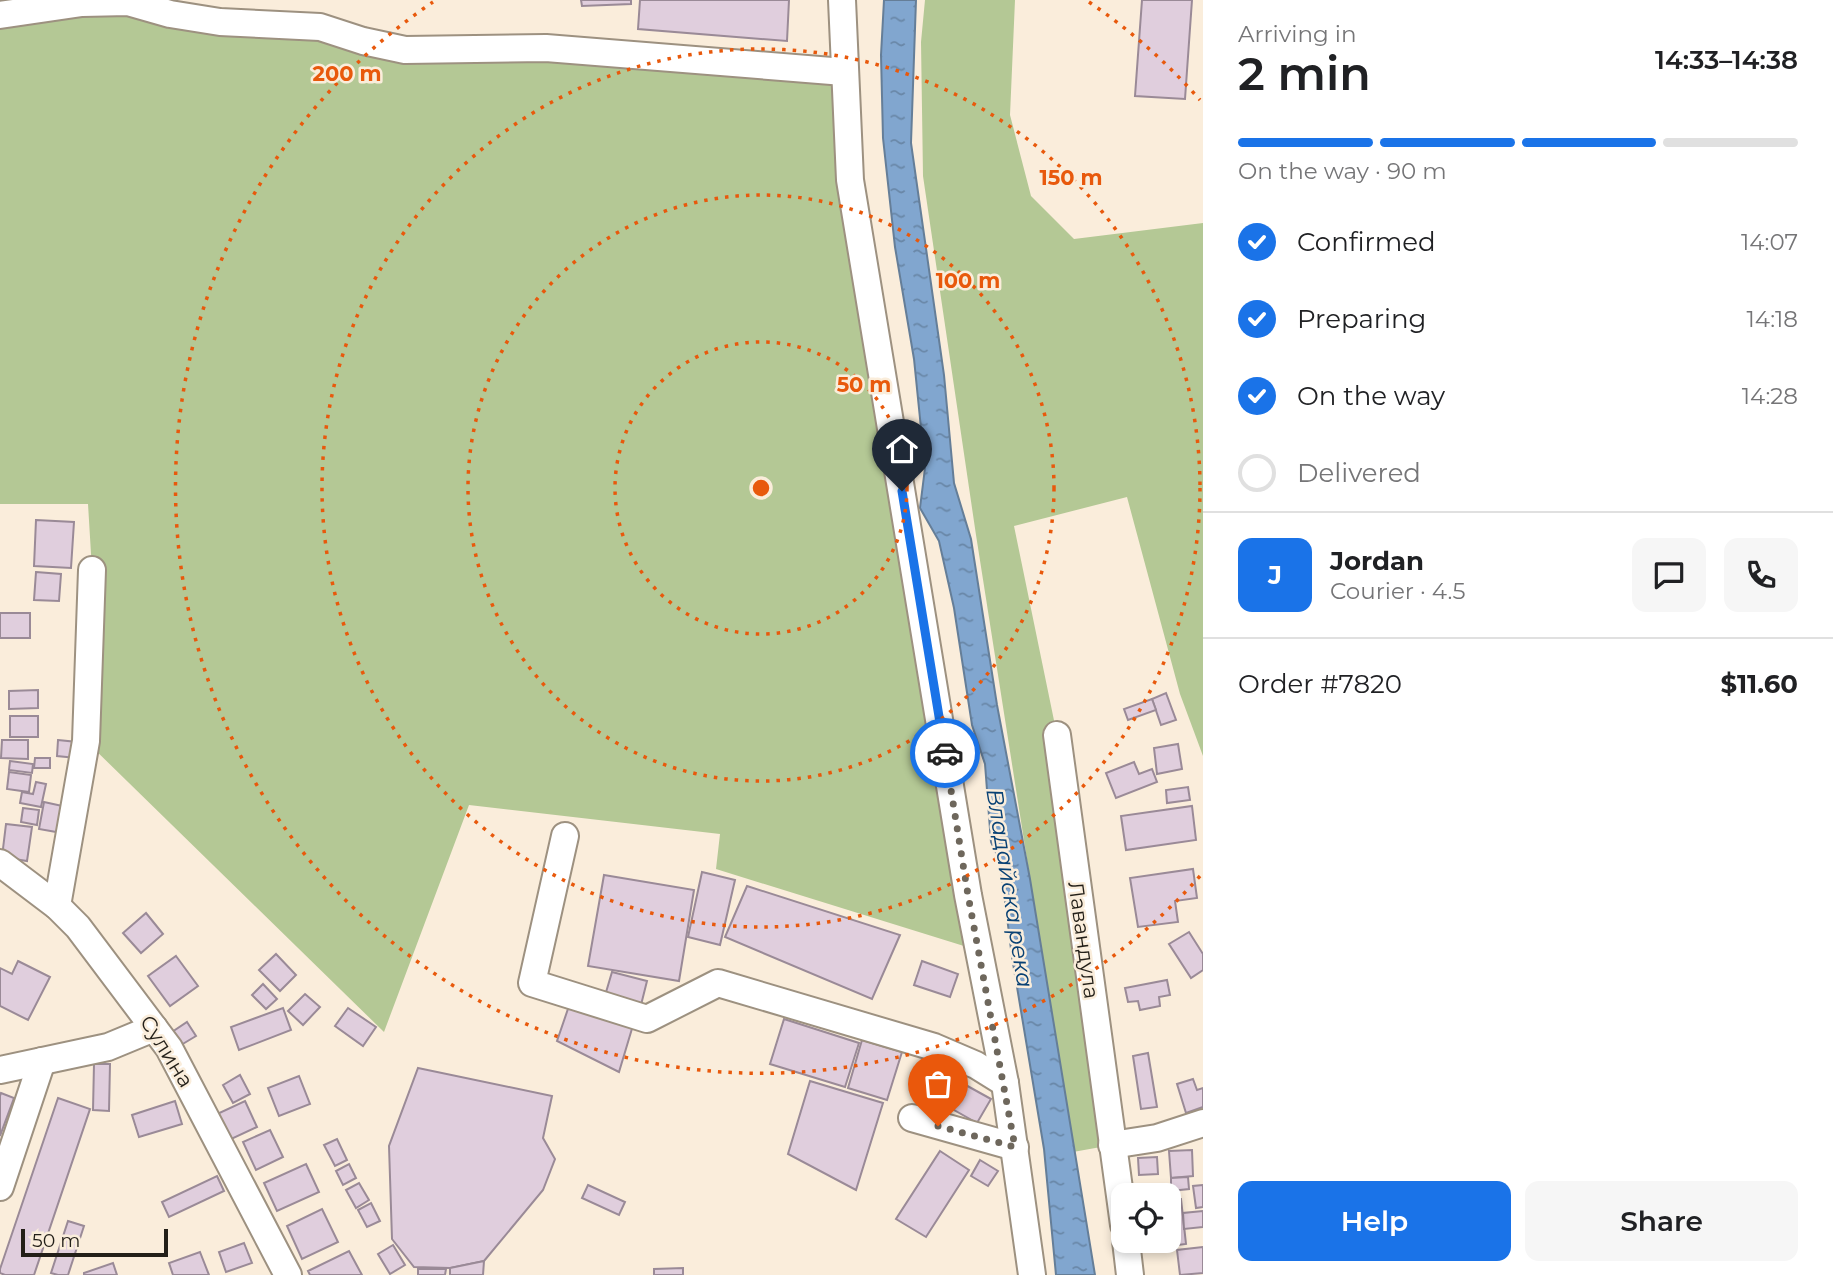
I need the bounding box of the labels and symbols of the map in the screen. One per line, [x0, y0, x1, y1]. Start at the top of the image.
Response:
text: 200 m [313, 61, 381, 86]
text: 150 m [1040, 165, 1102, 190]
text: 100 m [936, 268, 1000, 293]
text: 50 m [837, 372, 891, 397]
pin [872, 419, 932, 491]
centre of rings [749, 476, 773, 500]
courier [910, 718, 980, 788]
water label: Владайска река [980, 786, 1040, 990]
street label: Лавандула [1063, 880, 1105, 1000]
street label: Сулина [135, 1010, 199, 1092]
pin [908, 1054, 968, 1126]
scale bar [21, 1226, 168, 1258]

